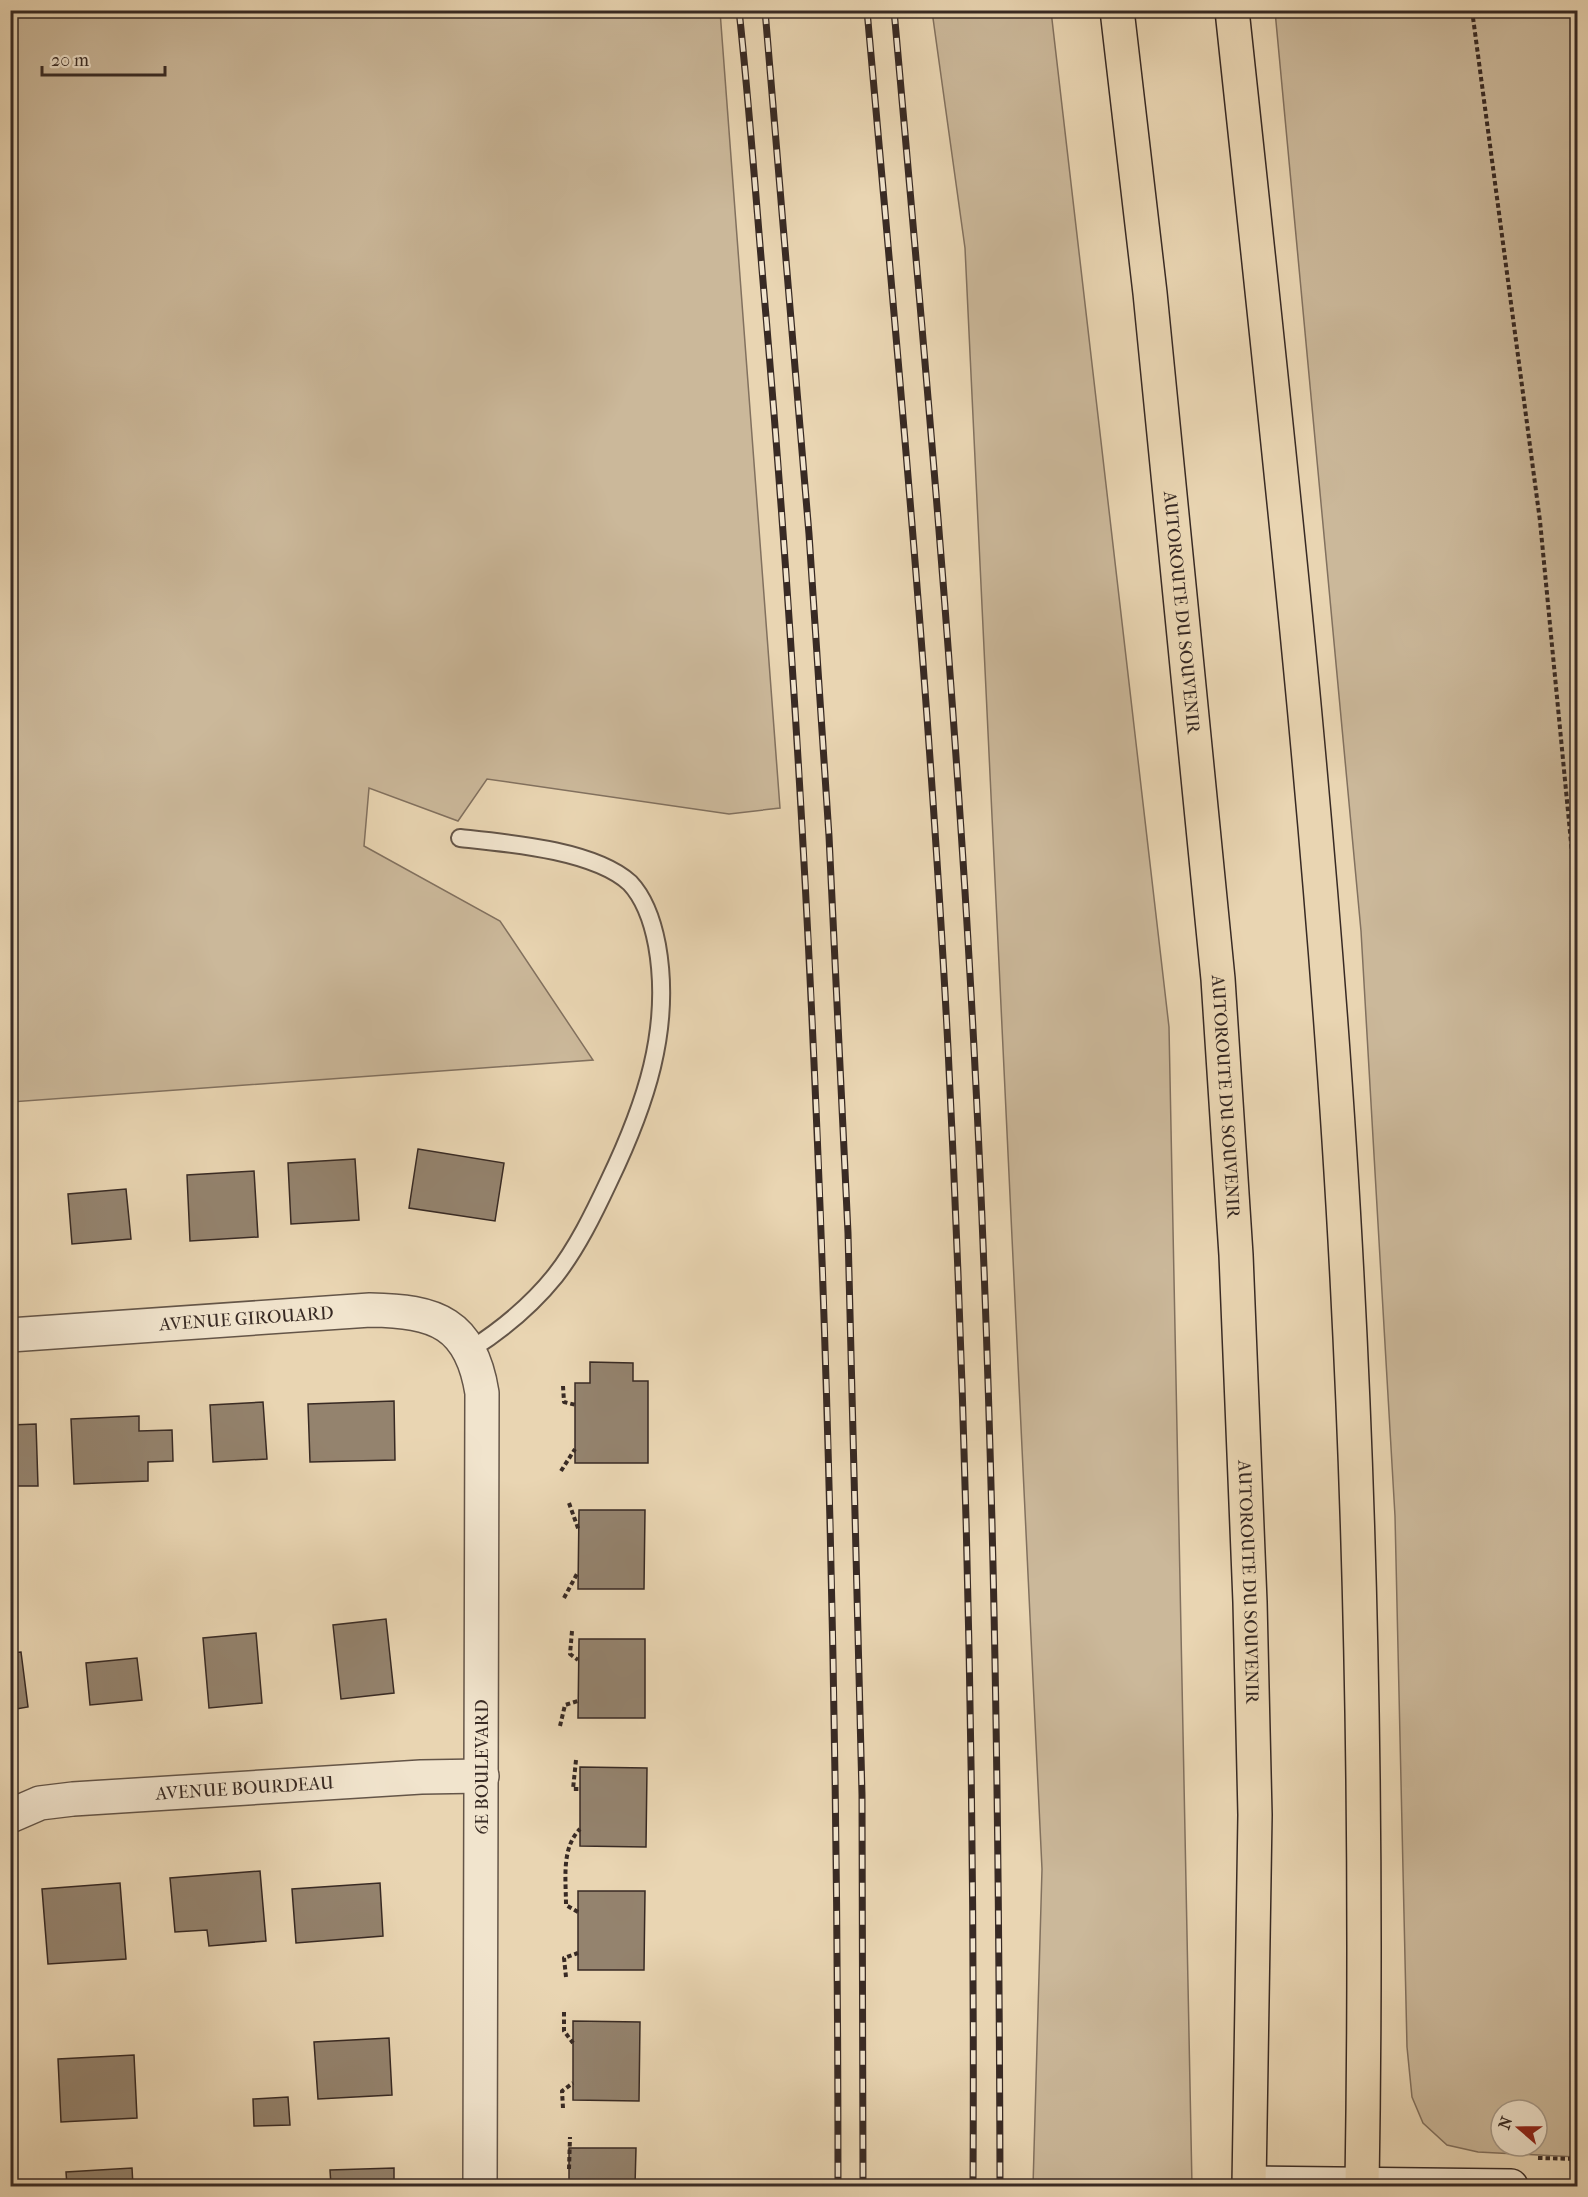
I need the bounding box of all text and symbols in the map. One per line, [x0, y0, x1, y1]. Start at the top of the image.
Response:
scale bar [42, 39, 165, 77]
text: 20 m [51, 50, 89, 71]
street label: AUTOROUTE DU SOUVENIR [1159, 489, 1204, 736]
street label: AUTOROUTE DU SOUVENIR [1207, 973, 1244, 1220]
street label: AVENUE GIROUARD [158, 1303, 334, 1336]
street label: AUTOROUTE DU SOUVENIR [1233, 1459, 1262, 1705]
street label: 6E BOULEVARD [472, 1699, 493, 1835]
street label: AVENUE BOURDEAU [154, 1773, 334, 1805]
north arrow [1489, 2098, 1549, 2158]
text: N [1494, 2113, 1517, 2132]

